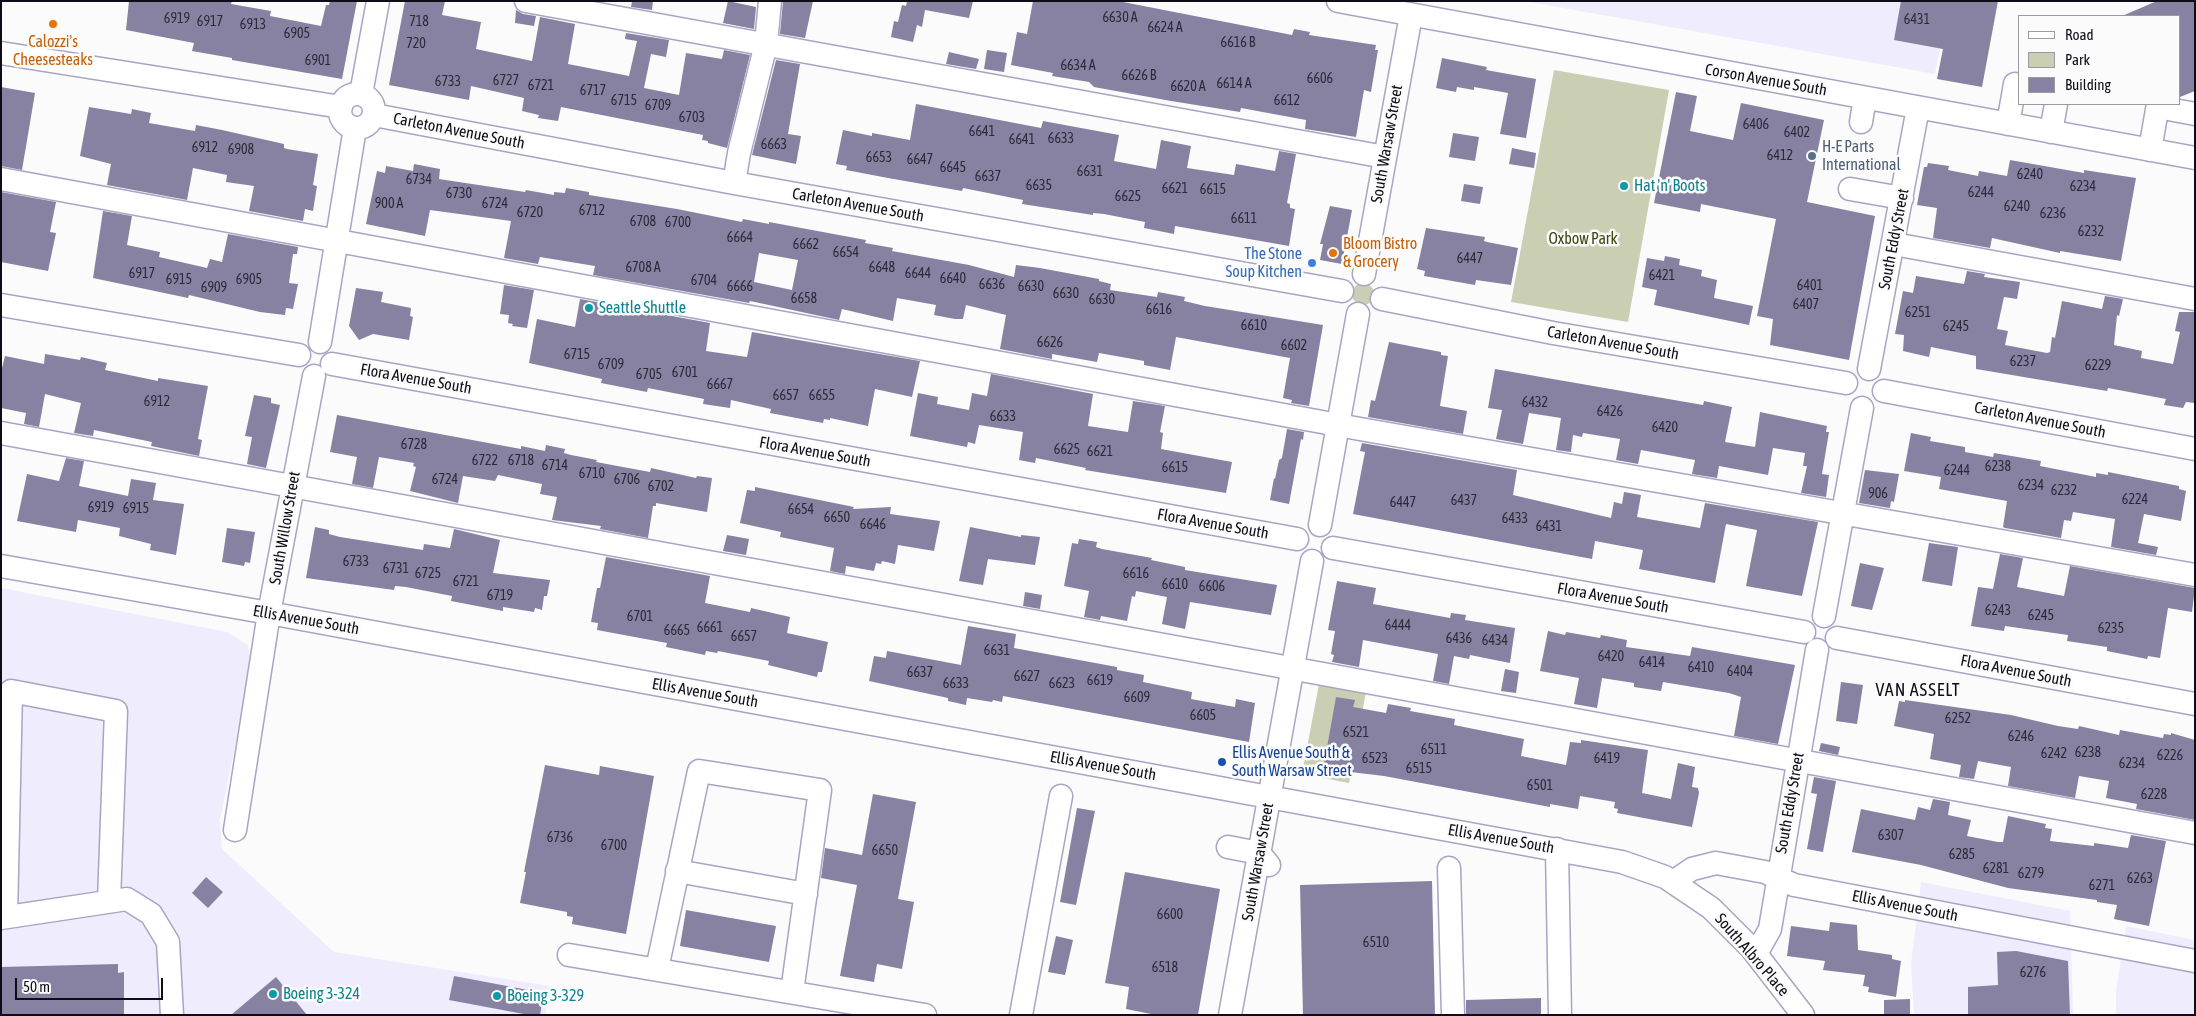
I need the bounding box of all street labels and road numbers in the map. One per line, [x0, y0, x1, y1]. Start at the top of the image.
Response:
street label: Corson Avenue South [1704, 60, 1828, 100]
street label: South Warsaw Street [1367, 83, 1407, 205]
street label: Carleton Avenue South [392, 109, 526, 153]
street label: Carleton Avenue South [791, 184, 925, 226]
street label: South Eddy Street [1875, 187, 1913, 291]
street label: Carleton Avenue South [1546, 322, 1680, 364]
street label: Flora Avenue South [359, 360, 473, 398]
street label: Carleton Avenue South [1973, 398, 2107, 442]
street label: Flora Avenue South [758, 433, 872, 471]
street label: South Willow Street [266, 470, 304, 586]
street label: Flora Avenue South [1156, 505, 1270, 543]
street label: Flora Avenue South [1556, 579, 1670, 617]
street label: Ellis Avenue South [251, 601, 361, 639]
street label: Flora Avenue South [1959, 651, 2073, 691]
street label: Ellis Avenue South [650, 674, 760, 712]
street label: Ellis Avenue South [1048, 747, 1158, 785]
street label: South Eddy Street [1772, 751, 1808, 855]
street label: South Warsaw Street [1238, 801, 1278, 923]
street label: Ellis Avenue South [1446, 820, 1556, 858]
street label: Ellis Avenue South [1850, 886, 1960, 926]
street label: South Albro Place [1711, 910, 1793, 1000]

